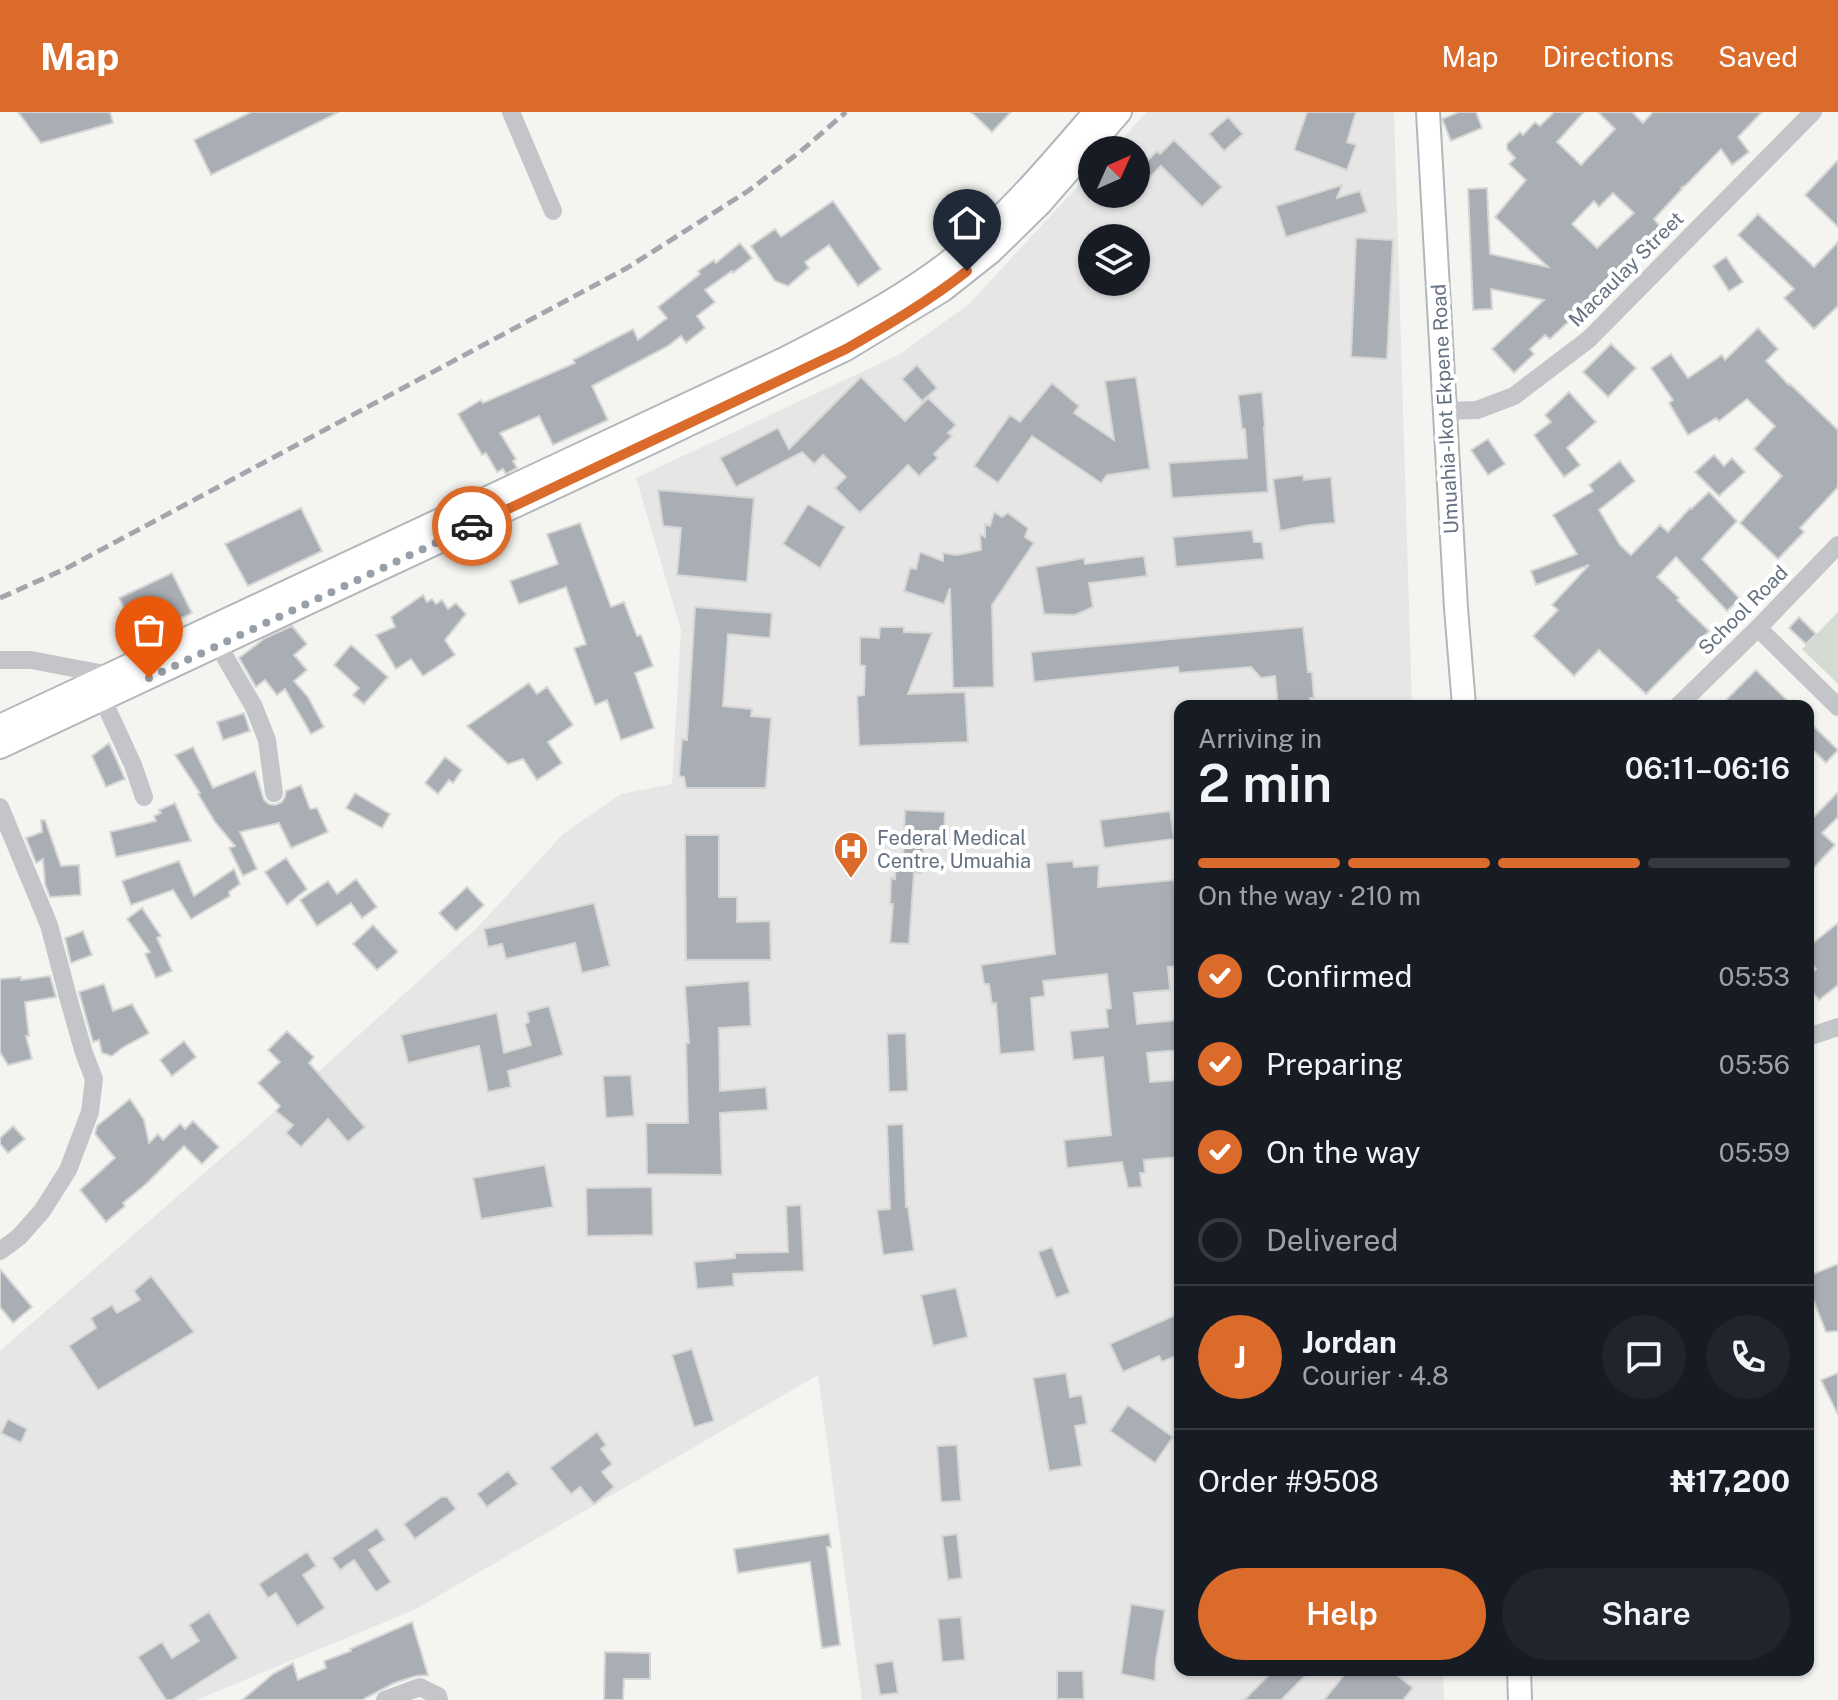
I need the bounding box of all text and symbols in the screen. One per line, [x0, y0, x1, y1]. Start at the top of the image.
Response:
text: Map [40, 34, 119, 79]
text: Map [1442, 40, 1498, 73]
text: Directions [1542, 40, 1674, 73]
text: Saved [1718, 40, 1798, 73]
north arrow [1078, 136, 1150, 208]
map controls [1078, 136, 1150, 296]
pin [933, 189, 1001, 271]
icon: home [945, 201, 989, 245]
street label: Macaulay Street [1563, 206, 1689, 332]
button: layers [1078, 224, 1150, 296]
street label: Umuahia-Ikot Ekpene Road [1426, 283, 1464, 535]
courier [432, 486, 512, 566]
icon: car [450, 504, 494, 548]
street label: School Road [1693, 560, 1793, 660]
pin [115, 596, 183, 678]
icon: bag [127, 608, 171, 652]
text: Arriving in [1198, 723, 1322, 754]
text: 06:11–06:16 [1625, 750, 1790, 786]
text: 2 min [1198, 753, 1332, 814]
place label: Federal Medical Centre, Umuahia [877, 826, 1031, 873]
hospital icon: Federal Medical Centre, Umuahia [832, 830, 870, 880]
text: On the way · 210 m [1198, 880, 1421, 911]
icon: check [1198, 954, 1242, 998]
text: Confirmed [1266, 958, 1412, 994]
text: 05:53 [1719, 961, 1790, 992]
icon: check [1198, 1042, 1242, 1086]
text: Preparing [1266, 1046, 1403, 1082]
text: 05:56 [1719, 1049, 1790, 1080]
icon: check [1198, 1130, 1242, 1174]
text: On the way [1266, 1134, 1420, 1170]
text: 05:59 [1719, 1137, 1790, 1168]
text: Delivered [1266, 1222, 1398, 1258]
button: chat [1602, 1315, 1686, 1399]
button: phone [1706, 1315, 1790, 1399]
text: Jordan [1302, 1324, 1397, 1360]
text: J [1234, 1339, 1246, 1375]
text: Courier · 4.8 [1302, 1360, 1449, 1391]
text: Order #9508 [1198, 1463, 1379, 1499]
text: ₦17,200 [1670, 1463, 1790, 1499]
button: Help [1198, 1568, 1486, 1660]
button: Share [1502, 1568, 1790, 1660]

